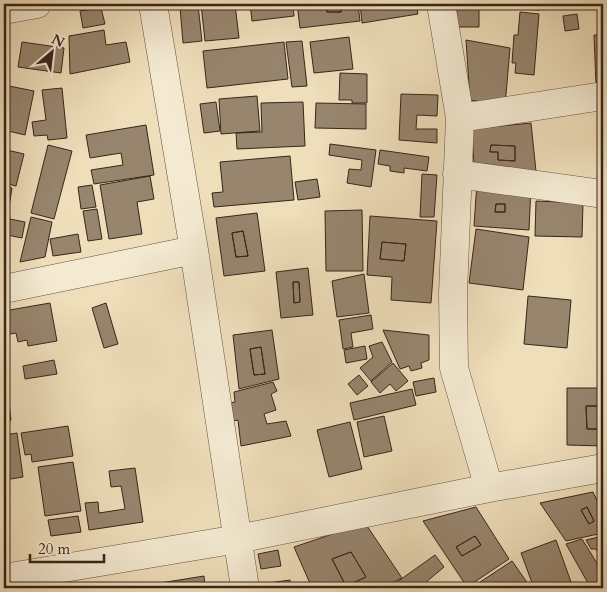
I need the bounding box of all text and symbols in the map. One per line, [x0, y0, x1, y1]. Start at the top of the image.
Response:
north arrow [28, 28, 78, 78]
text: N [48, 30, 68, 52]
scale bar [30, 532, 104, 564]
text: 20 m [38, 539, 70, 559]

